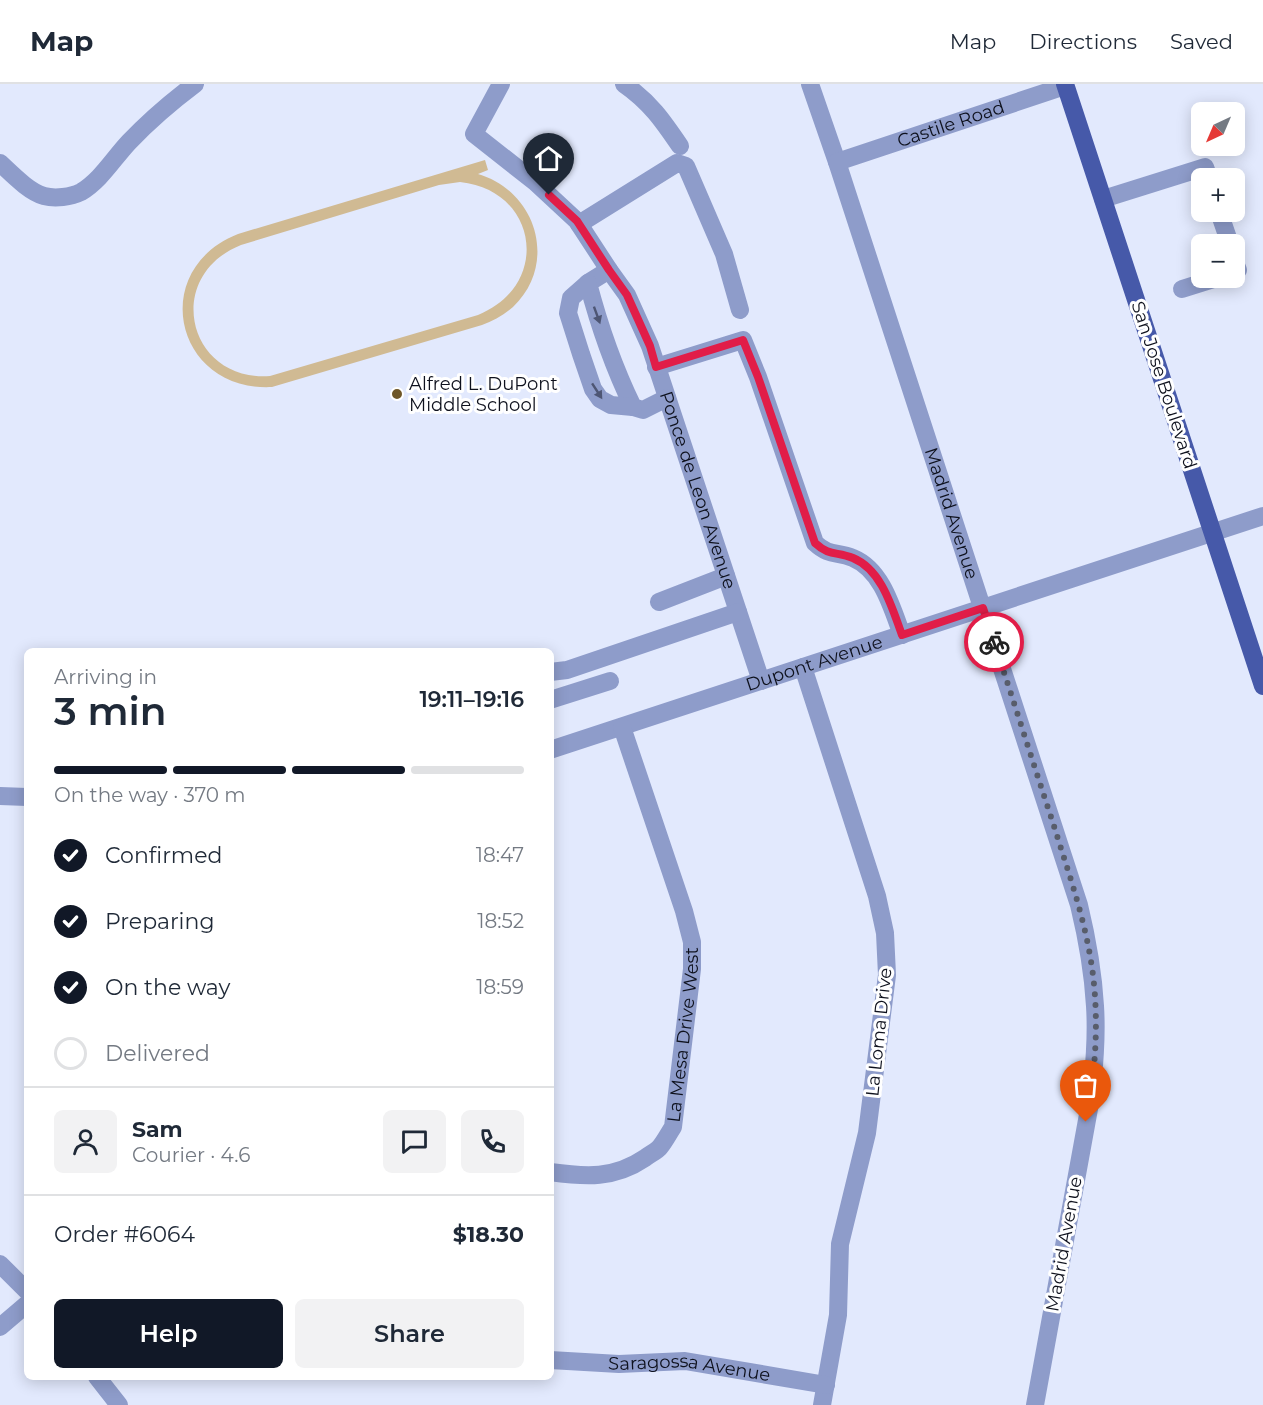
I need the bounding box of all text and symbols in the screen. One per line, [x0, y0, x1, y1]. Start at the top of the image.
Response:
text: Map [30, 24, 93, 58]
text: Map [950, 29, 996, 54]
text: Directions [1029, 29, 1137, 54]
text: Saved [1170, 29, 1233, 54]
street label: Castile Road [894, 96, 1007, 152]
north arrow [1191, 102, 1245, 156]
map controls [1191, 102, 1245, 288]
pin [523, 133, 574, 195]
icon: home [532, 142, 565, 175]
button: + [1191, 168, 1245, 222]
button: − [1191, 234, 1245, 288]
street label: San Jose Boulevard [1127, 298, 1201, 472]
one-way arrow [593, 306, 603, 324]
place label: Alfred L. DuPont Middle School [409, 373, 558, 416]
one-way arrow [591, 383, 602, 400]
marker: Alfred L. DuPont Middle School [390, 387, 404, 401]
street label: Ponce de Leon Avenue [655, 389, 741, 592]
street label: Madrid Avenue [920, 445, 983, 582]
courier [964, 612, 1024, 672]
icon: bike [978, 626, 1011, 659]
street label: Dupont Avenue [743, 631, 885, 696]
text: Arriving in [54, 665, 157, 689]
text: 19:11–19:16 [419, 686, 524, 713]
text: 3 min [54, 687, 167, 735]
text: On the way · 370 m [54, 783, 246, 807]
icon: check [54, 839, 87, 872]
text: Confirmed [105, 842, 222, 869]
text: 18:47 [476, 843, 524, 867]
icon: check [54, 905, 87, 938]
text: Preparing [105, 908, 214, 935]
text: 18:52 [477, 909, 524, 933]
street label: La Mesa Drive West [663, 947, 703, 1124]
street label: La Loma Drive [861, 966, 897, 1097]
icon: check [54, 971, 87, 1004]
text: On the way [105, 974, 230, 1001]
text: 18:59 [476, 975, 524, 999]
text: Delivered [105, 1040, 210, 1067]
pin [1060, 1060, 1111, 1122]
icon: bag [1069, 1069, 1102, 1102]
button: person [54, 1110, 117, 1173]
button: chat [383, 1110, 446, 1173]
button: phone [461, 1110, 524, 1173]
text: Sam [132, 1116, 183, 1143]
text: Courier · 4.6 [132, 1143, 250, 1167]
street label: Madrid Avenue [1041, 1175, 1087, 1313]
text: Order #6064 [54, 1221, 195, 1248]
text: $18.30 [453, 1221, 524, 1248]
button: Help [54, 1299, 283, 1368]
button: Share [295, 1299, 524, 1368]
street label: Saragossa Avenue [608, 1350, 772, 1386]

